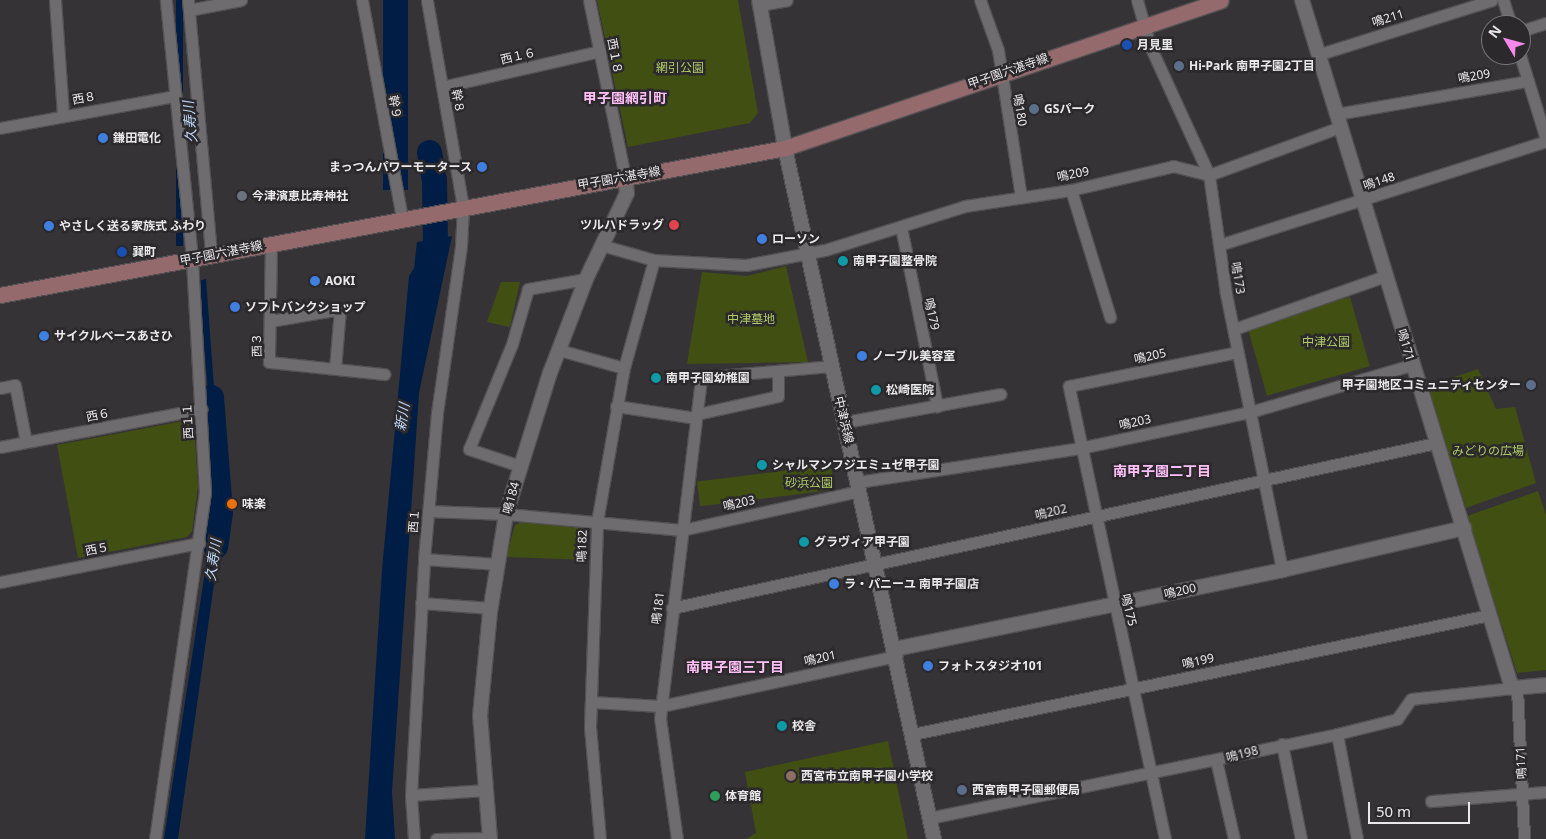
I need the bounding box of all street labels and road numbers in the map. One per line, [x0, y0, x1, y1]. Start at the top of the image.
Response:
street label: 鳴211 [1370, 6, 1406, 30]
street label: 西１８ [604, 37, 626, 75]
street label: 西１６ [499, 45, 537, 67]
street label: 甲子園六湛寺線 [966, 51, 1050, 91]
street label: 鳴209 [1457, 66, 1491, 86]
street label: 幹８ [449, 88, 467, 114]
street label: 西８ [71, 89, 97, 107]
street label: 鳴180 [1010, 93, 1030, 127]
street label: 幹９ [386, 94, 404, 120]
street label: 甲子園六湛寺線 [576, 164, 662, 192]
street label: 鳴209 [1056, 164, 1090, 184]
street label: 鳴148 [1361, 169, 1397, 193]
street label: 甲子園六湛寺線 [178, 238, 264, 268]
street label: 鳴173 [1228, 261, 1248, 295]
street label: 鳴179 [922, 297, 942, 331]
street label: 鳴171 [1394, 327, 1418, 363]
street label: 西３ [250, 333, 264, 357]
street label: 鳴205 [1133, 346, 1167, 366]
street label: 中津浜線 [832, 395, 856, 445]
street label: 西１１ [180, 403, 196, 439]
street label: 西６ [85, 406, 111, 424]
street label: 鳴203 [1118, 412, 1152, 432]
street label: 鳴184 [500, 480, 522, 516]
street label: 鳴203 [722, 493, 756, 513]
street label: 鳴202 [1034, 501, 1068, 523]
street label: 西１ [406, 508, 422, 534]
street label: 鳴182 [574, 529, 590, 563]
street label: 西５ [84, 540, 110, 558]
street label: 鳴200 [1163, 581, 1197, 601]
street label: 鳴181 [649, 591, 667, 625]
street label: 鳴175 [1118, 593, 1140, 627]
street label: 鳴201 [803, 648, 837, 668]
street label: 鳴199 [1181, 651, 1215, 671]
street label: 鳴198 [1224, 743, 1260, 765]
street label: 鳴171 [1513, 746, 1529, 780]

